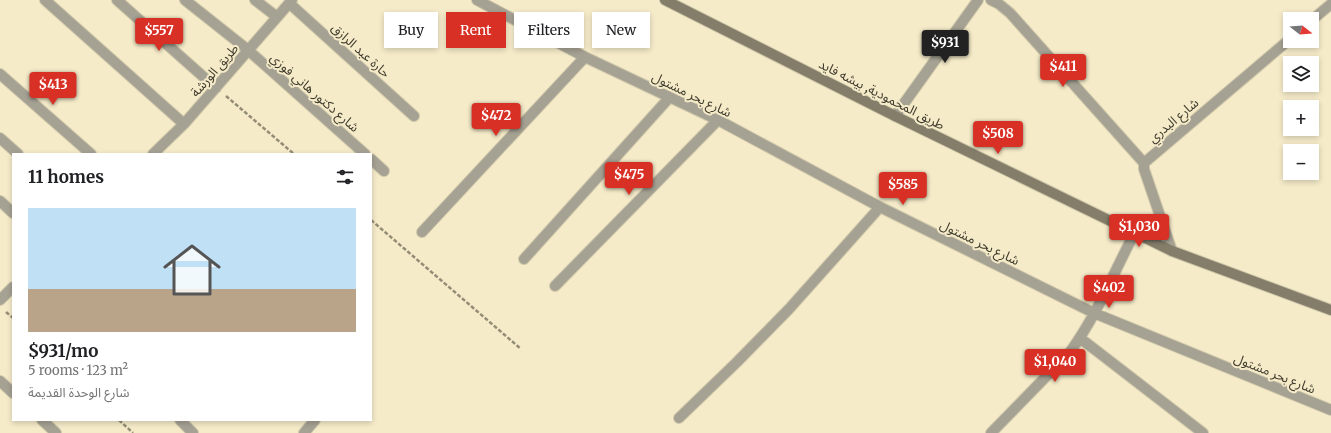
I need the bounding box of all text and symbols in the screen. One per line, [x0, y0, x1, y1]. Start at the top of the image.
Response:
chip: Buy [384, 12, 438, 48]
chip: Rent [446, 12, 506, 48]
chip: Filters [514, 12, 584, 48]
chip: New [592, 12, 650, 48]
north arrow [1283, 12, 1319, 48]
map controls [1283, 12, 1319, 180]
pin: $557 [135, 18, 183, 52]
street label: حارة عبد الرازق [328, 19, 394, 82]
text: $557 [144, 22, 174, 39]
pin: $931 [921, 30, 969, 64]
text: $931 [931, 34, 959, 51]
street label: طريق الورشة [187, 40, 242, 100]
street label: شارع دكتور هاني فوزي [265, 49, 363, 137]
pin: $411 [1039, 54, 1087, 88]
street label: طريق المحمودية, بيشه فايد [816, 55, 948, 134]
button: layers [1283, 56, 1319, 92]
text: $411 [1049, 58, 1077, 75]
street label: شارع بحر مشتول [648, 68, 734, 123]
pin: $413 [29, 72, 77, 106]
text: $413 [38, 76, 68, 93]
street label: شارع البدري [1145, 94, 1203, 148]
button: + [1283, 100, 1319, 136]
pin: $472 [472, 103, 520, 137]
text: $472 [481, 107, 511, 124]
pin: $508 [974, 121, 1022, 155]
text: $508 [982, 125, 1014, 142]
button: − [1283, 144, 1319, 180]
pin: $475 [605, 162, 653, 196]
text: 11 homes [28, 166, 104, 188]
icon: filters [334, 166, 356, 188]
text: $475 [614, 166, 644, 183]
pin: $585 [879, 172, 927, 206]
text: $585 [888, 176, 918, 193]
pin: $1,030 [1106, 214, 1172, 248]
street label: شارع بحر مشتول [936, 216, 1022, 271]
text: $1,030 [1118, 218, 1160, 235]
icon: home [156, 234, 228, 306]
pin: $402 [1085, 275, 1133, 309]
text: $402 [1093, 279, 1125, 296]
text: $931/mo [28, 340, 98, 362]
pin: $1,040 [1022, 349, 1088, 383]
street label: شارع بحر مشتول [1231, 349, 1318, 399]
text: $1,040 [1034, 353, 1076, 370]
text: 5 rooms · 123 m² [28, 362, 128, 379]
text: شارع الوحدة القديمة [28, 384, 130, 401]

